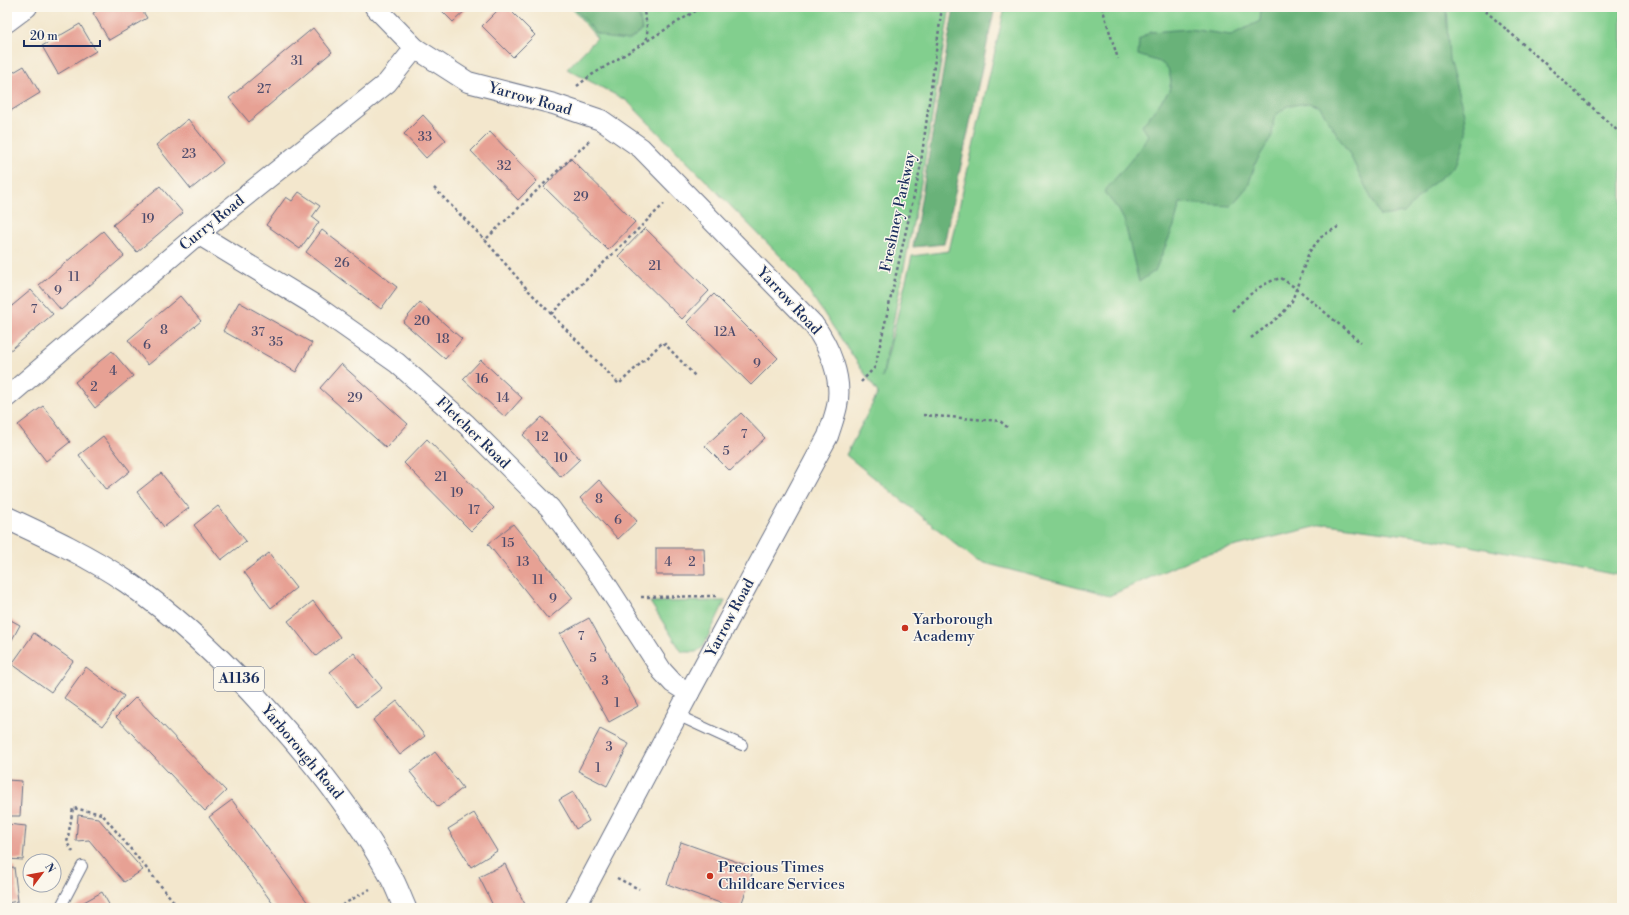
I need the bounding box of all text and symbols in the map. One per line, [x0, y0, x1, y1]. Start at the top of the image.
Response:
scale bar [24, 22, 100, 48]
text: 20 m [30, 29, 58, 44]
house number: 31 [291, 53, 304, 69]
street label: Yarrow Road [485, 78, 574, 120]
house number: 27 [257, 81, 271, 97]
house number: 33 [418, 129, 432, 145]
house number: 23 [182, 146, 196, 162]
street label: Freshney Parkway [876, 149, 920, 274]
house number: 32 [497, 158, 511, 174]
house number: 29 [573, 189, 589, 205]
street label: Curry Road [176, 191, 249, 255]
house number: 19 [141, 211, 155, 227]
house number: 26 [334, 255, 350, 271]
house number: 21 [648, 258, 662, 274]
street label: Yarrow Road [752, 262, 826, 339]
house number: 11 [68, 269, 80, 285]
house number: 9 [54, 283, 62, 299]
house number: 7 [31, 301, 38, 317]
house number: 20 [414, 313, 430, 329]
house number: 8 [160, 322, 168, 338]
house number: 37 [251, 324, 265, 340]
house number: 12A [714, 324, 737, 340]
house number: 18 [436, 331, 450, 347]
house number: 35 [269, 334, 283, 350]
house number: 6 [143, 337, 151, 353]
house number: 9 [753, 356, 761, 372]
house number: 4 [109, 363, 117, 379]
house number: 16 [475, 371, 489, 387]
house number: 2 [90, 379, 98, 395]
house number: 29 [347, 390, 363, 406]
house number: 14 [497, 390, 510, 406]
street label: Fletcher Road [432, 393, 514, 473]
house number: 7 [741, 426, 748, 442]
house number: 12 [535, 429, 549, 445]
house number: 5 [722, 443, 730, 459]
house number: 10 [554, 450, 568, 466]
house number: 21 [434, 469, 448, 485]
house number: 19 [450, 485, 464, 501]
house number: 8 [595, 491, 603, 507]
house number: 17 [468, 502, 480, 518]
house number: 6 [614, 512, 622, 528]
house number: 15 [502, 535, 514, 551]
house number: 13 [517, 554, 529, 570]
house number: 4 [664, 554, 672, 570]
house number: 2 [688, 554, 696, 570]
house number: 11 [532, 572, 544, 588]
street label: Yarrow Road [701, 575, 759, 661]
house number: 9 [549, 591, 557, 607]
place label: Yarborough Academy [912, 610, 993, 646]
marker: Yarborough Academy [900, 623, 910, 633]
house number: 7 [578, 628, 585, 644]
house number: 5 [589, 650, 597, 666]
road number: A1136 [214, 667, 264, 691]
house number: 3 [601, 673, 609, 689]
house number: 1 [614, 695, 620, 711]
street label: Yarborough Road [256, 700, 347, 804]
house number: 3 [605, 739, 613, 755]
house number: 1 [595, 760, 601, 776]
north arrow [22, 853, 62, 893]
place label: Precious Times Childcare Services [718, 858, 845, 894]
text: N [41, 861, 58, 876]
marker: Precious Times Childcare Services [705, 871, 715, 881]

